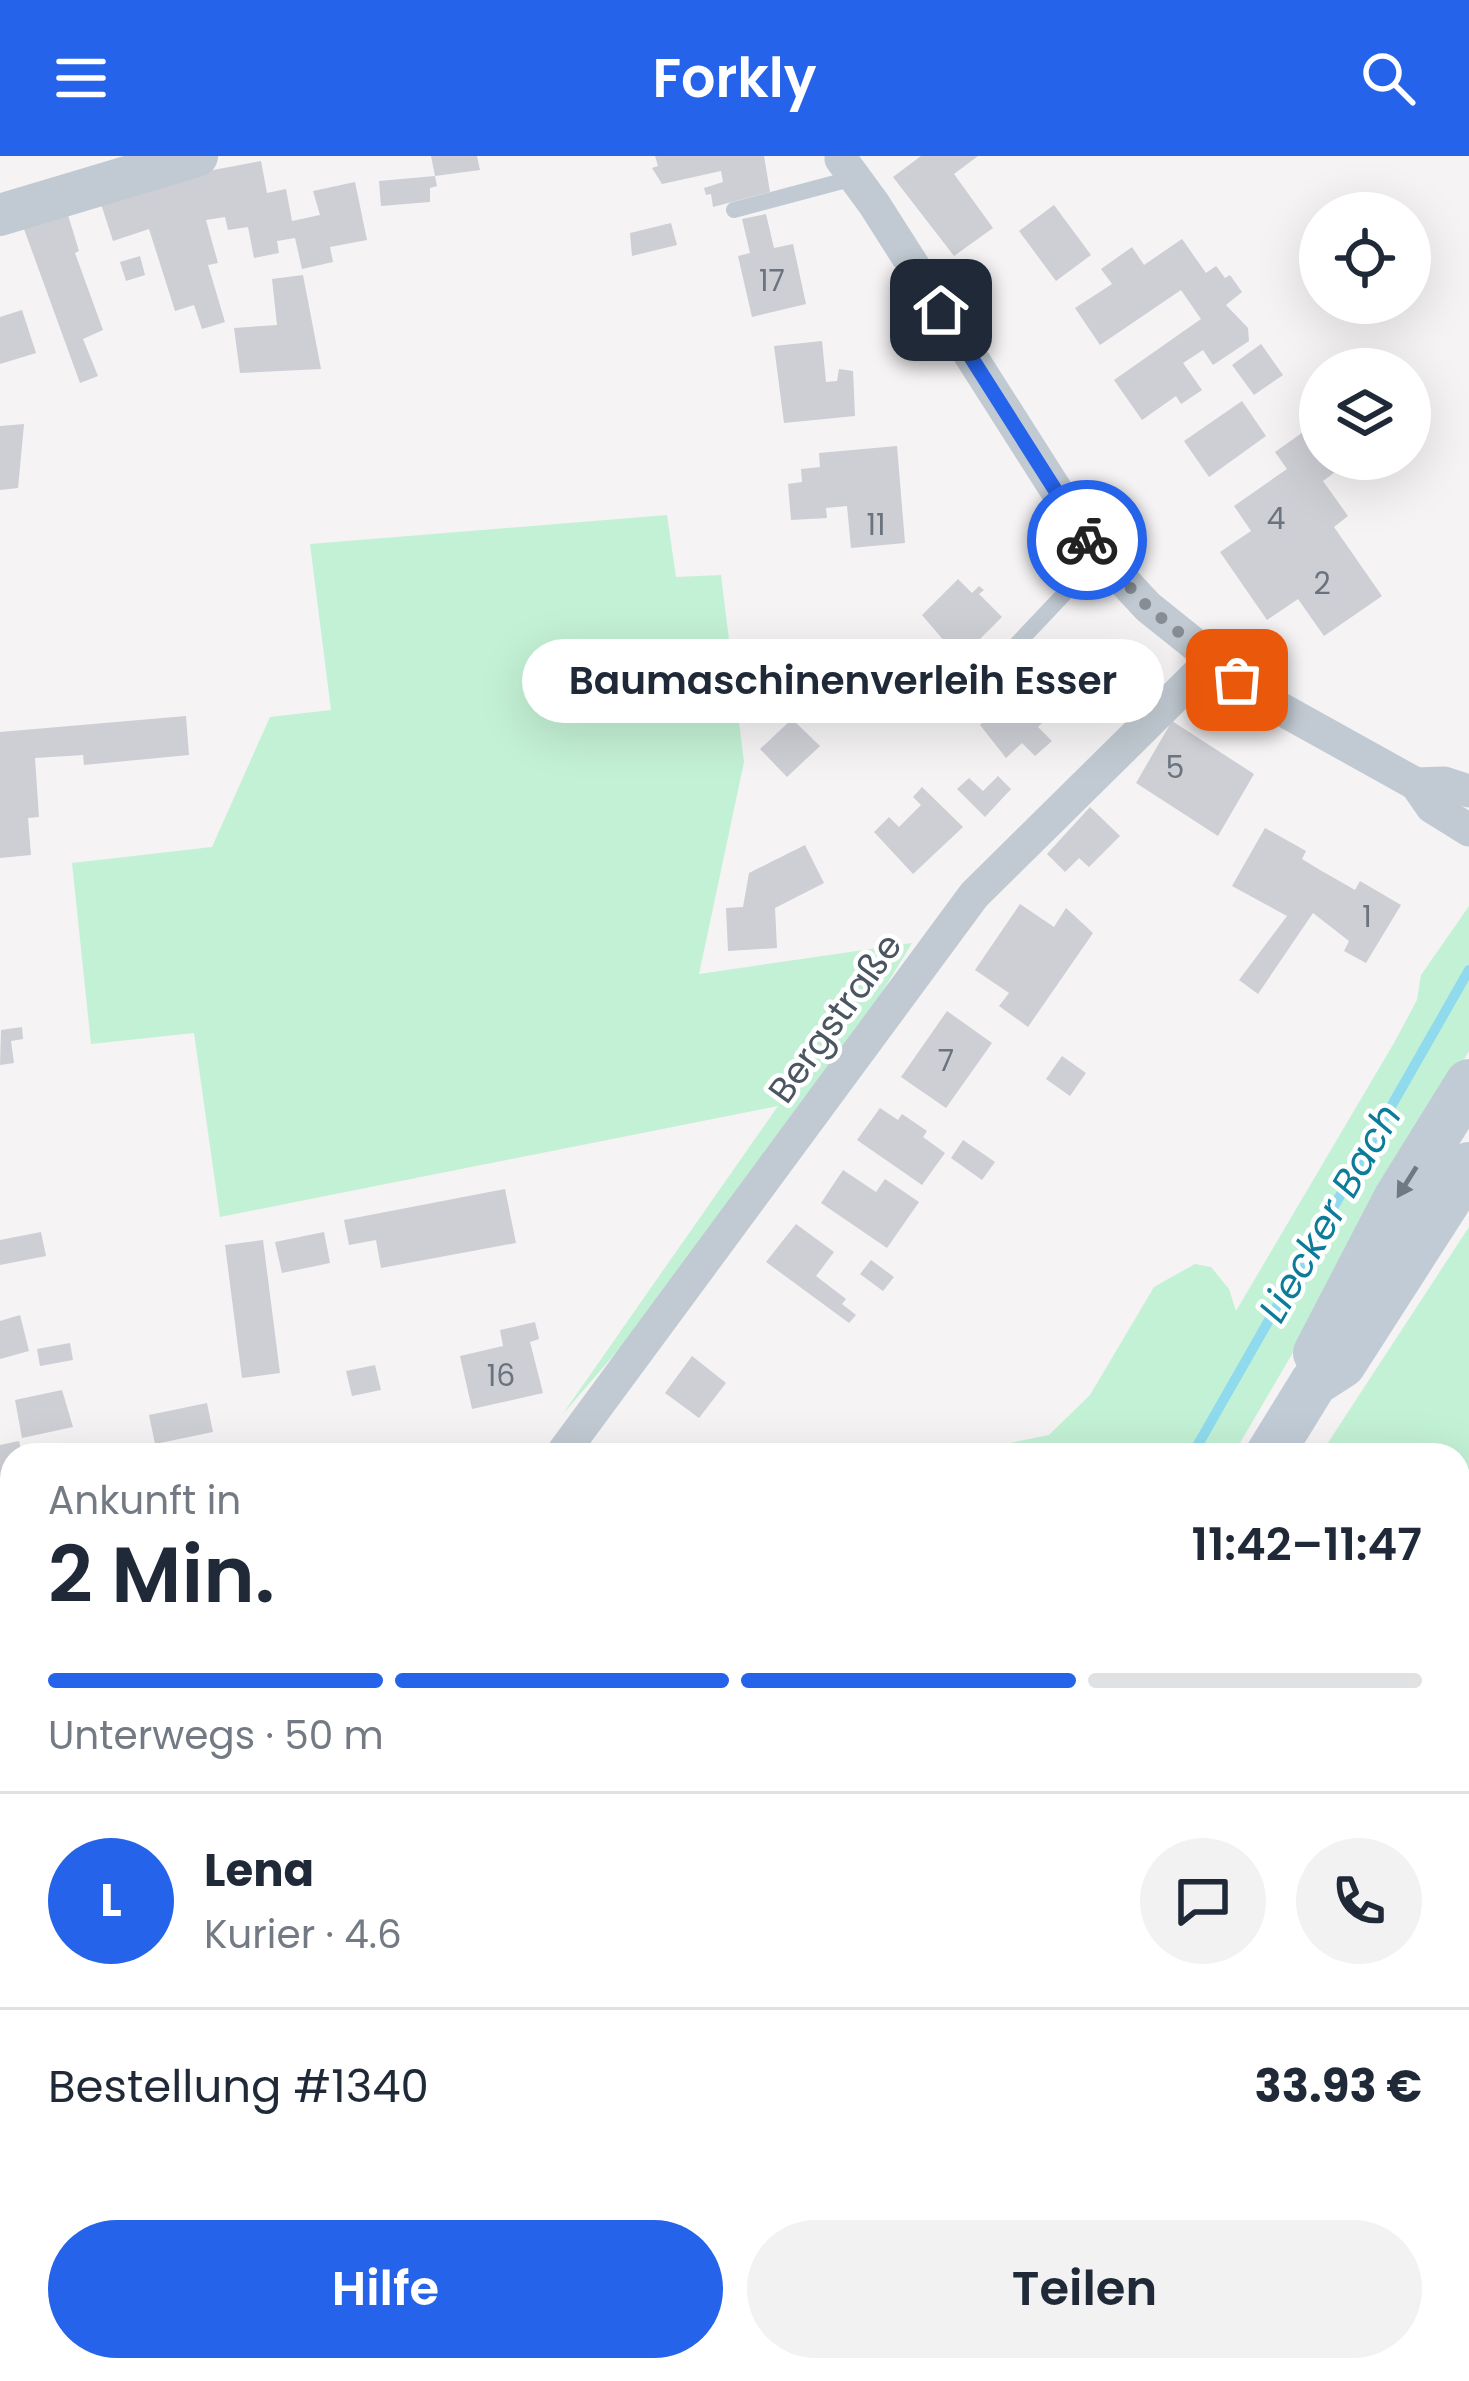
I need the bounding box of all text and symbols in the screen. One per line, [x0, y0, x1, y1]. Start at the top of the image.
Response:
text: Forkly [652, 40, 817, 116]
icon: menu [48, 45, 114, 111]
icon: search [1355, 45, 1421, 111]
map controls [1299, 192, 1431, 480]
button: locate [1299, 192, 1431, 324]
house number: 17 [759, 259, 785, 302]
pin [890, 259, 992, 361]
icon: home [908, 277, 974, 343]
button: layers [1299, 348, 1431, 480]
courier [1027, 480, 1147, 600]
house number: 4 [1267, 497, 1285, 540]
house number: 11 [866, 503, 886, 546]
icon: bike [1054, 507, 1120, 573]
house number: 2 [1313, 562, 1331, 605]
pin [1186, 629, 1288, 731]
callout: Baumaschinenverleih Esser [523, 638, 1165, 722]
icon: bag [1204, 647, 1270, 713]
text: Baumaschinenverleih Esser [569, 653, 1117, 708]
house number: 5 [1166, 746, 1184, 789]
house number: 1 [1362, 895, 1372, 938]
street label: Bergstraße [756, 923, 914, 1113]
house number: 7 [938, 1039, 954, 1082]
water label: Liecker Bach [1245, 1094, 1415, 1332]
one-way arrow [1397, 1165, 1418, 1199]
house number: 16 [487, 1354, 515, 1397]
text: Ankunft in [48, 1473, 241, 1528]
text: 11:42–11:47 [1192, 1513, 1422, 1576]
text: 2 Min. [48, 1520, 275, 1629]
text: Unterwegs · 50 m [48, 1708, 384, 1763]
button: chat [1140, 1838, 1266, 1964]
button: phone [1296, 1838, 1422, 1964]
text: Lena [204, 1839, 314, 1902]
text: L [100, 1869, 122, 1932]
text: Kurier · 4.6 [204, 1907, 402, 1962]
text: Bestellung #1340 [48, 2055, 429, 2118]
text: 33.93 € [1255, 2055, 1422, 2118]
button: Hilfe [48, 2220, 723, 2358]
button: Teilen [747, 2220, 1422, 2358]

